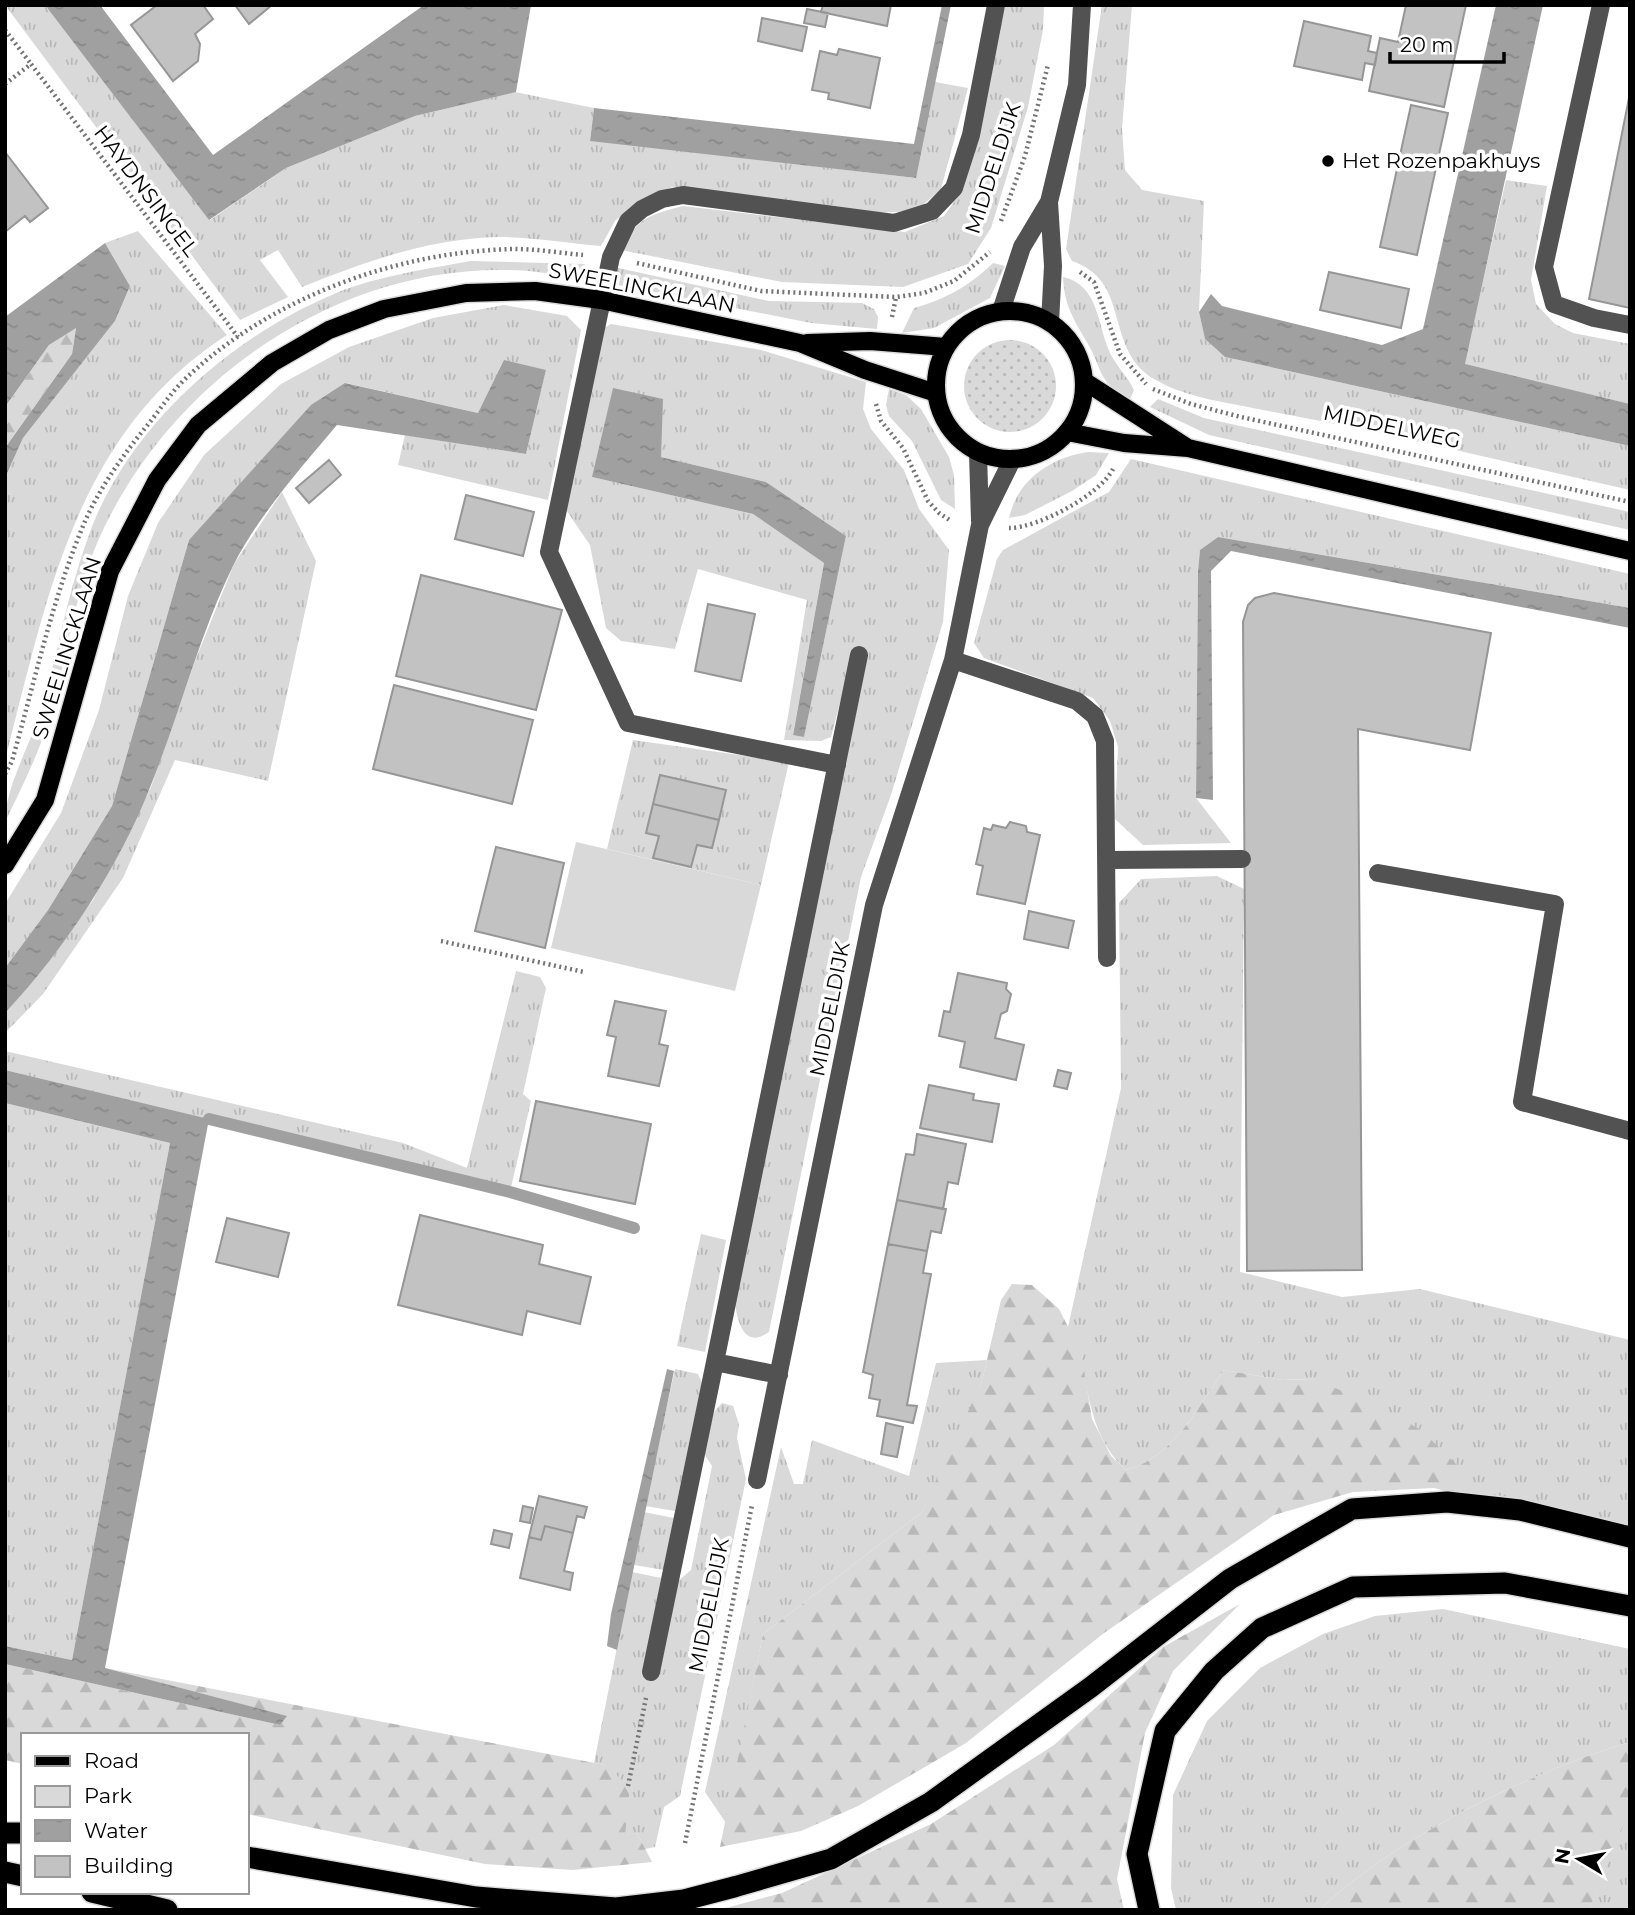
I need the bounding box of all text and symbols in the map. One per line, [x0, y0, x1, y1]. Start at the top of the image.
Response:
scale bar [1390, 21, 1504, 65]
text: 20 m [1400, 32, 1454, 57]
street label: MIDDELDIJK [960, 99, 1026, 237]
street label: HAYDNSINGEL [89, 120, 204, 262]
place label: Het Rozenpakhuys [1342, 148, 1540, 173]
marker: Het Rozenpakhuys [1320, 153, 1336, 169]
street label: SWEELINCKLAAN [547, 257, 737, 318]
street label: MIDDELWEG [1321, 400, 1463, 453]
street label: SWEELINCKLAAN [27, 554, 106, 742]
street label: MIDDELDIJK [804, 939, 855, 1078]
street label: MIDDELDIJK [683, 1535, 734, 1674]
legend [21, 1733, 248, 1894]
text: Road [84, 1748, 139, 1773]
text: Park [84, 1783, 132, 1808]
text: Water [84, 1818, 148, 1843]
north arrow [1544, 1824, 1614, 1894]
text: N [1550, 1847, 1575, 1866]
text: Building [84, 1853, 174, 1878]

